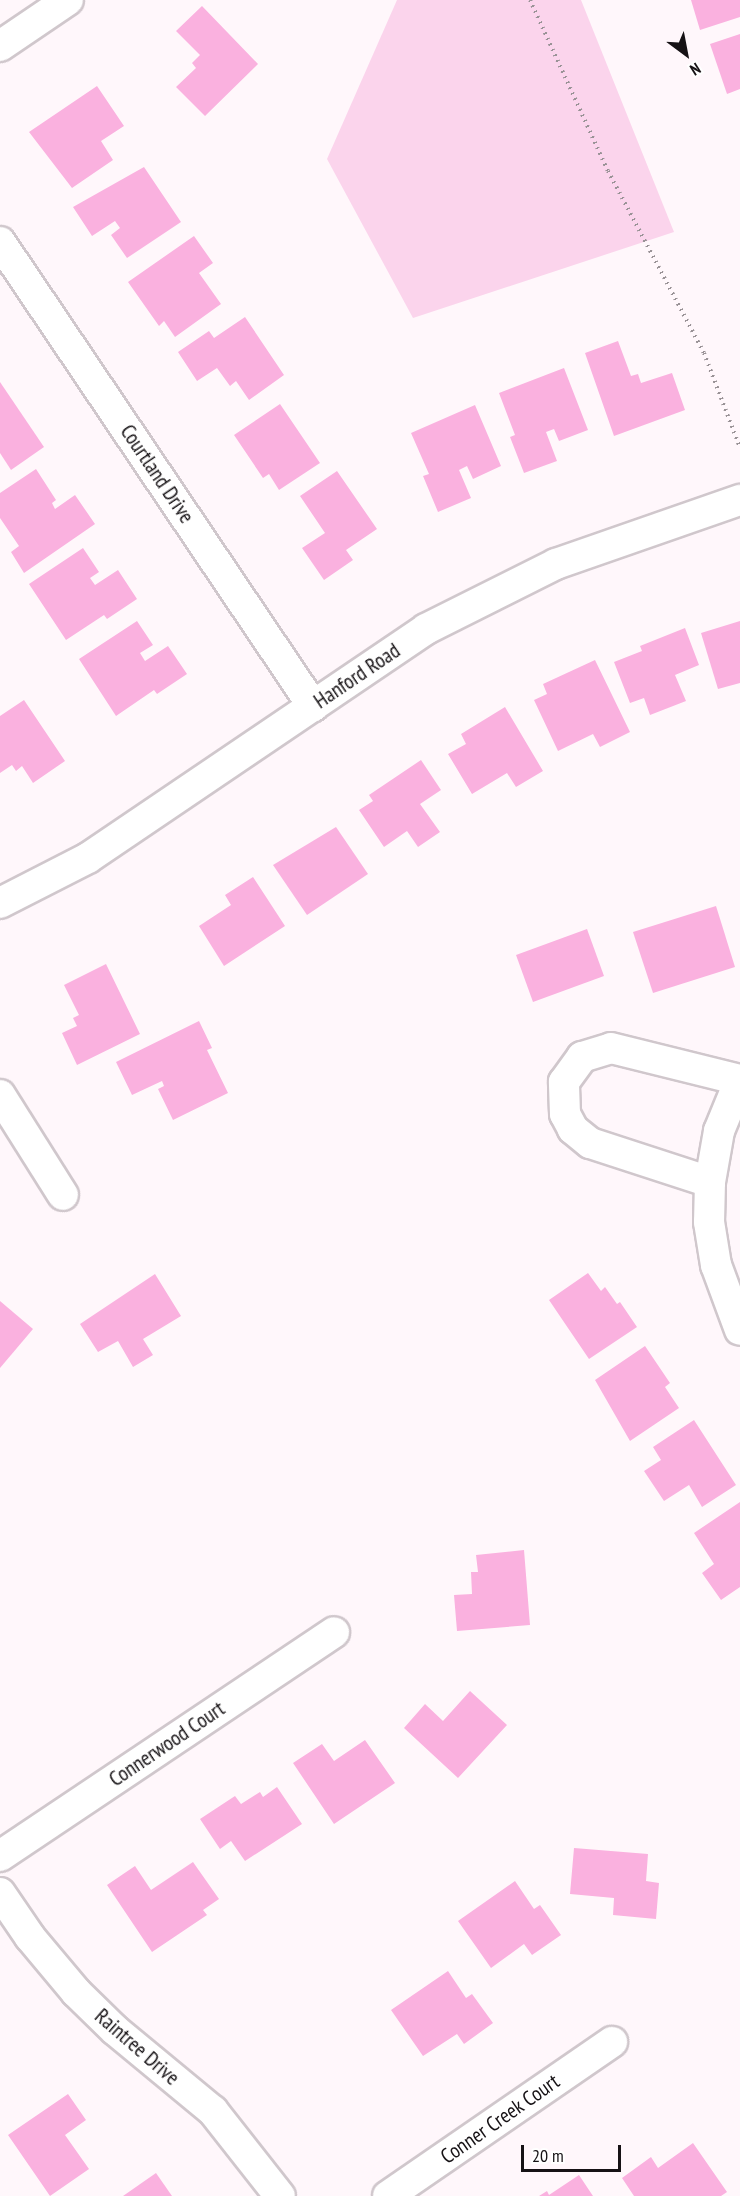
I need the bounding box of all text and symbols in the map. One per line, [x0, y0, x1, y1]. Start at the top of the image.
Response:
north arrow [656, 24, 716, 84]
text: N [687, 58, 705, 80]
street label: Courtland Drive [115, 420, 199, 528]
street label: Hanford Road [309, 638, 405, 714]
street label: Connerwood Court [104, 1696, 230, 1792]
street label: Raintree Drive [90, 2004, 184, 2090]
street label: Conner Creek Court [436, 2069, 564, 2169]
scale bar [524, 2133, 624, 2171]
text: 20 m [532, 2144, 564, 2167]

